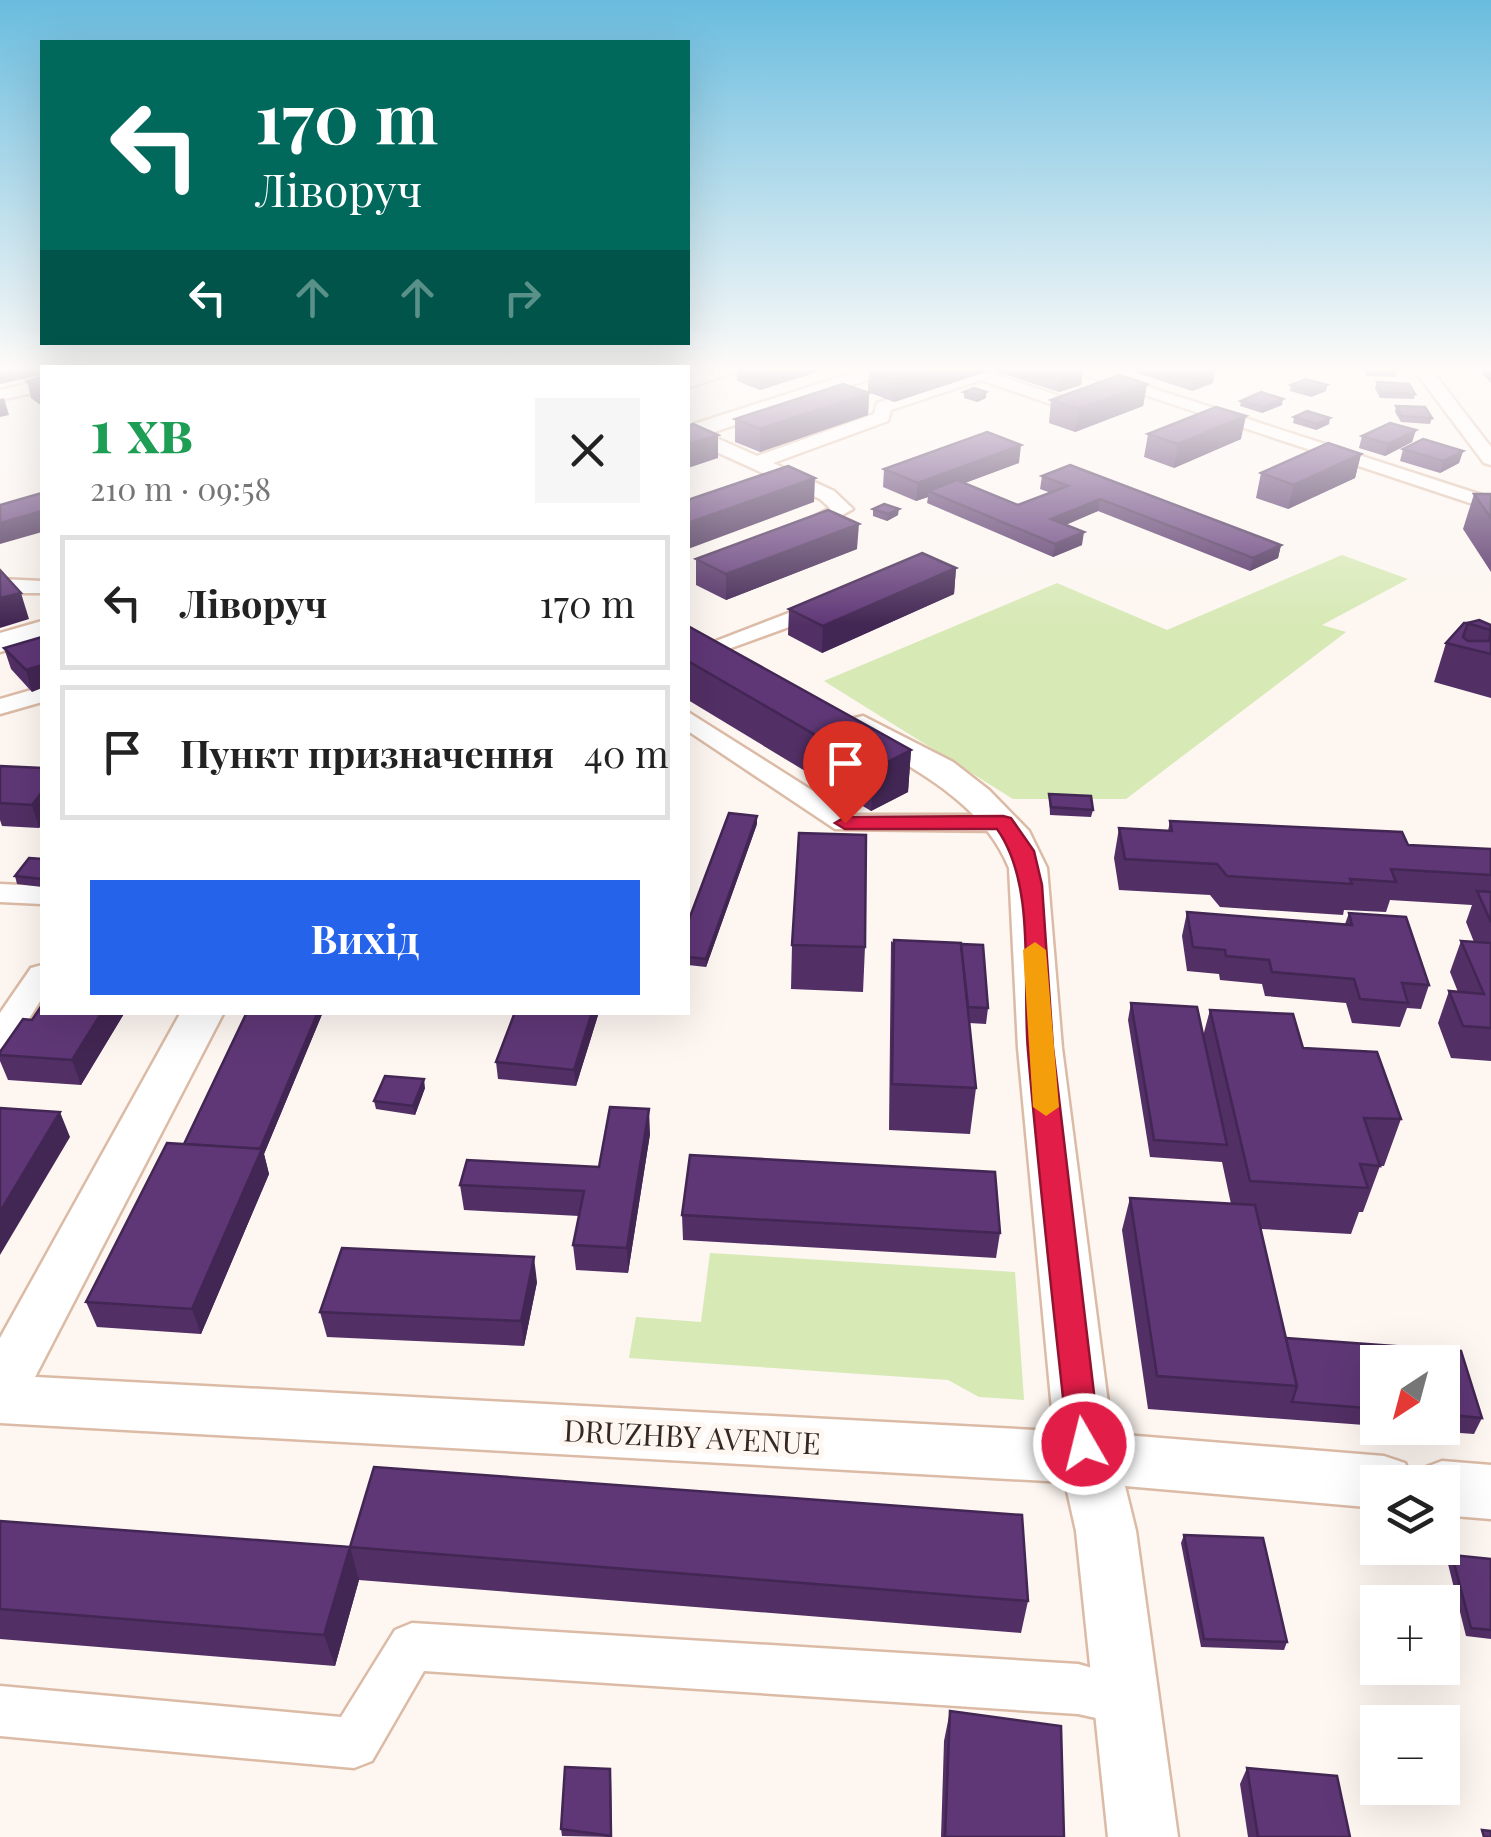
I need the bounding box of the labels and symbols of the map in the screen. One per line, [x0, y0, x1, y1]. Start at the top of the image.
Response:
pin [803, 721, 888, 824]
north arrow [1360, 1345, 1460, 1445]
position arrow [1032, 1392, 1136, 1496]
street label: DRUZHBY AVENUE [562, 1409, 822, 1463]

